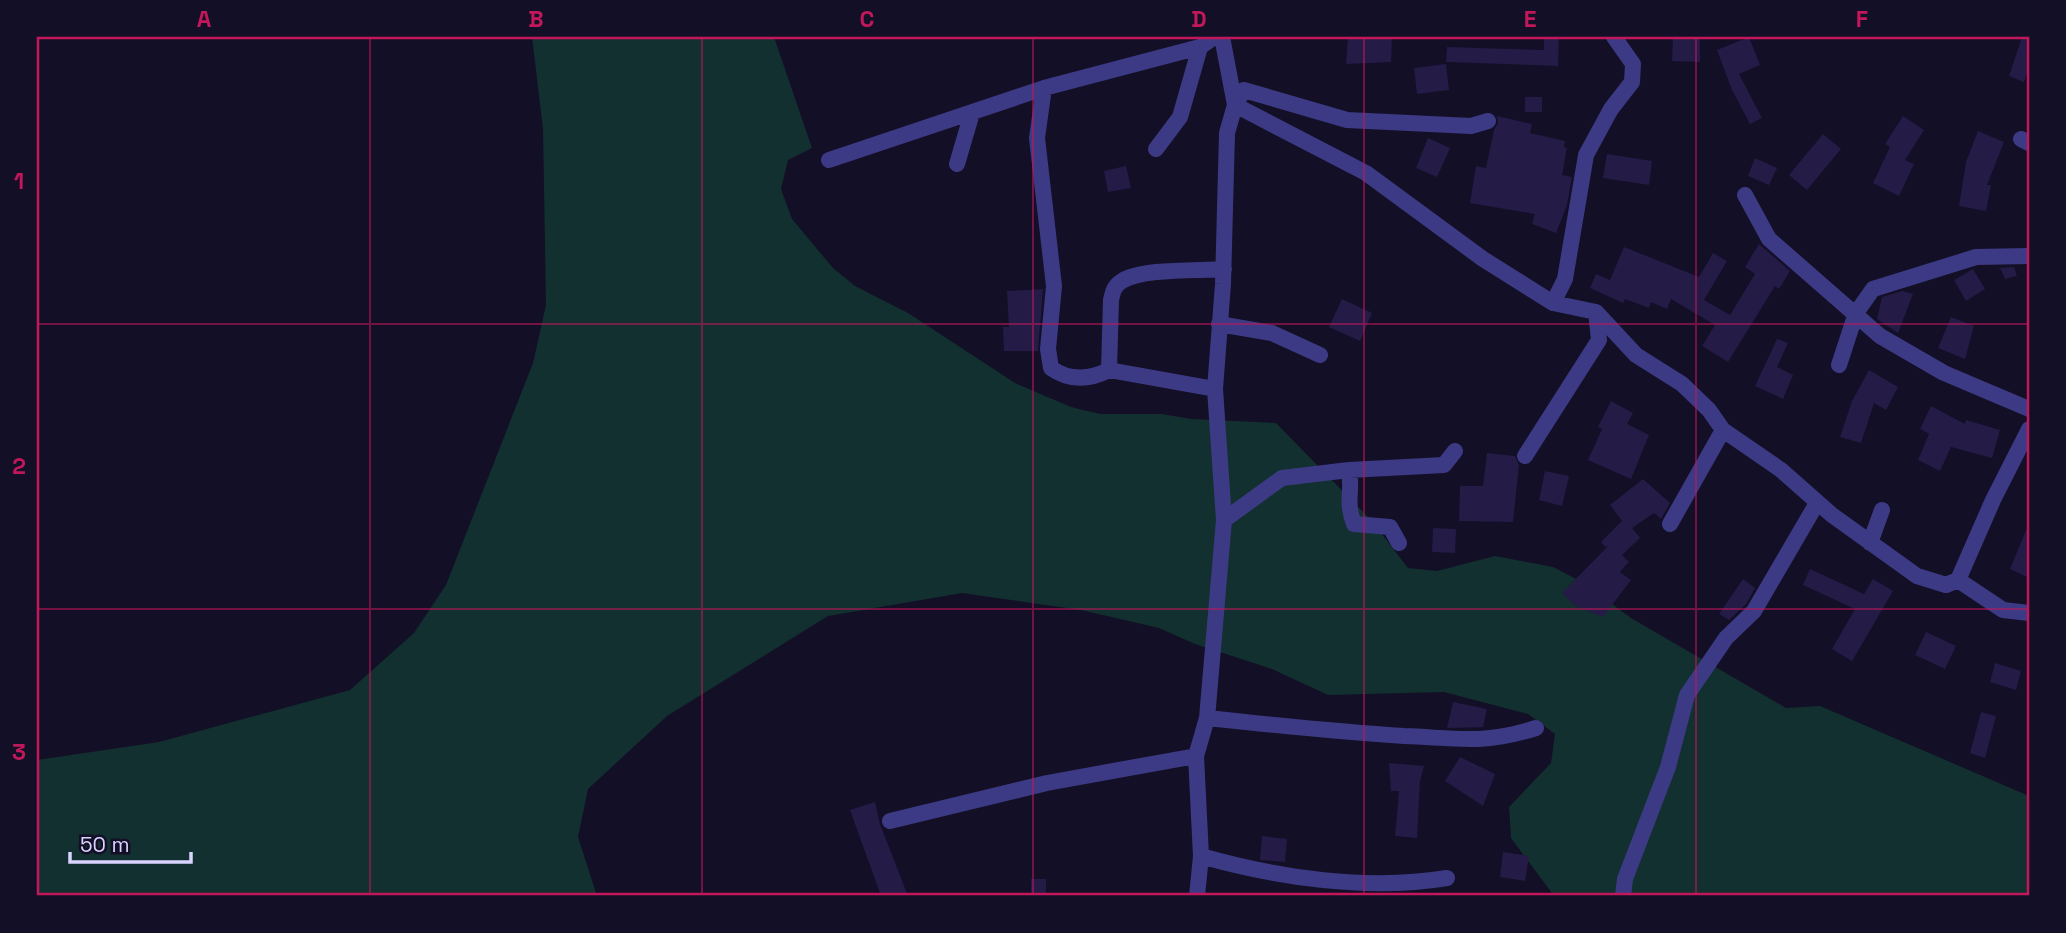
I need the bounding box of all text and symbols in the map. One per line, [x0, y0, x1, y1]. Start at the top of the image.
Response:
text: A [197, 4, 212, 34]
text: B [528, 4, 544, 34]
text: C [860, 4, 874, 34]
text: D [1191, 4, 1207, 34]
text: E [1524, 4, 1536, 34]
text: F [1856, 4, 1868, 34]
text: 1 [14, 166, 24, 196]
text: 2 [12, 451, 26, 481]
text: 3 [12, 737, 26, 767]
scale bar [70, 821, 191, 865]
text: 50 m [80, 831, 130, 858]

